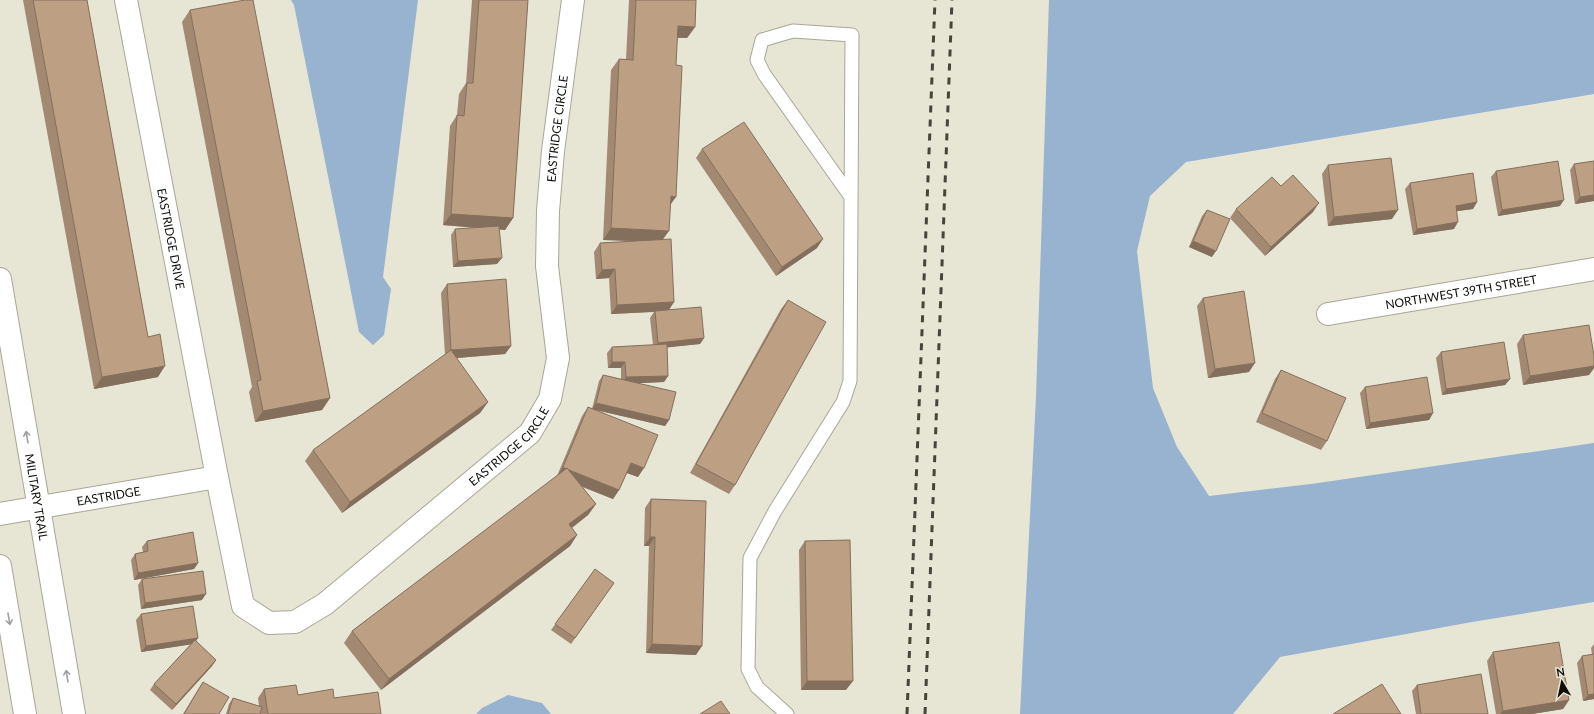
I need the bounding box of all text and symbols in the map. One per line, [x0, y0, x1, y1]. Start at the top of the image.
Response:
street label: EASTRIDGE CIRCLE [543, 74, 570, 183]
street label: EASTRIDGE DRIVE [155, 187, 189, 291]
street label: NORTHWEST 39TH STREET [1384, 271, 1538, 312]
street label: EASTRIDGE CIRCLE [465, 404, 551, 489]
one-way arrow [23, 431, 31, 444]
street label: MILITARY TRAIL [22, 452, 52, 541]
street label: EASTRIDGE [75, 483, 142, 508]
one-way arrow [5, 612, 13, 625]
north arrow [1542, 662, 1582, 702]
text: N [1555, 665, 1566, 679]
one-way arrow [63, 669, 71, 682]

